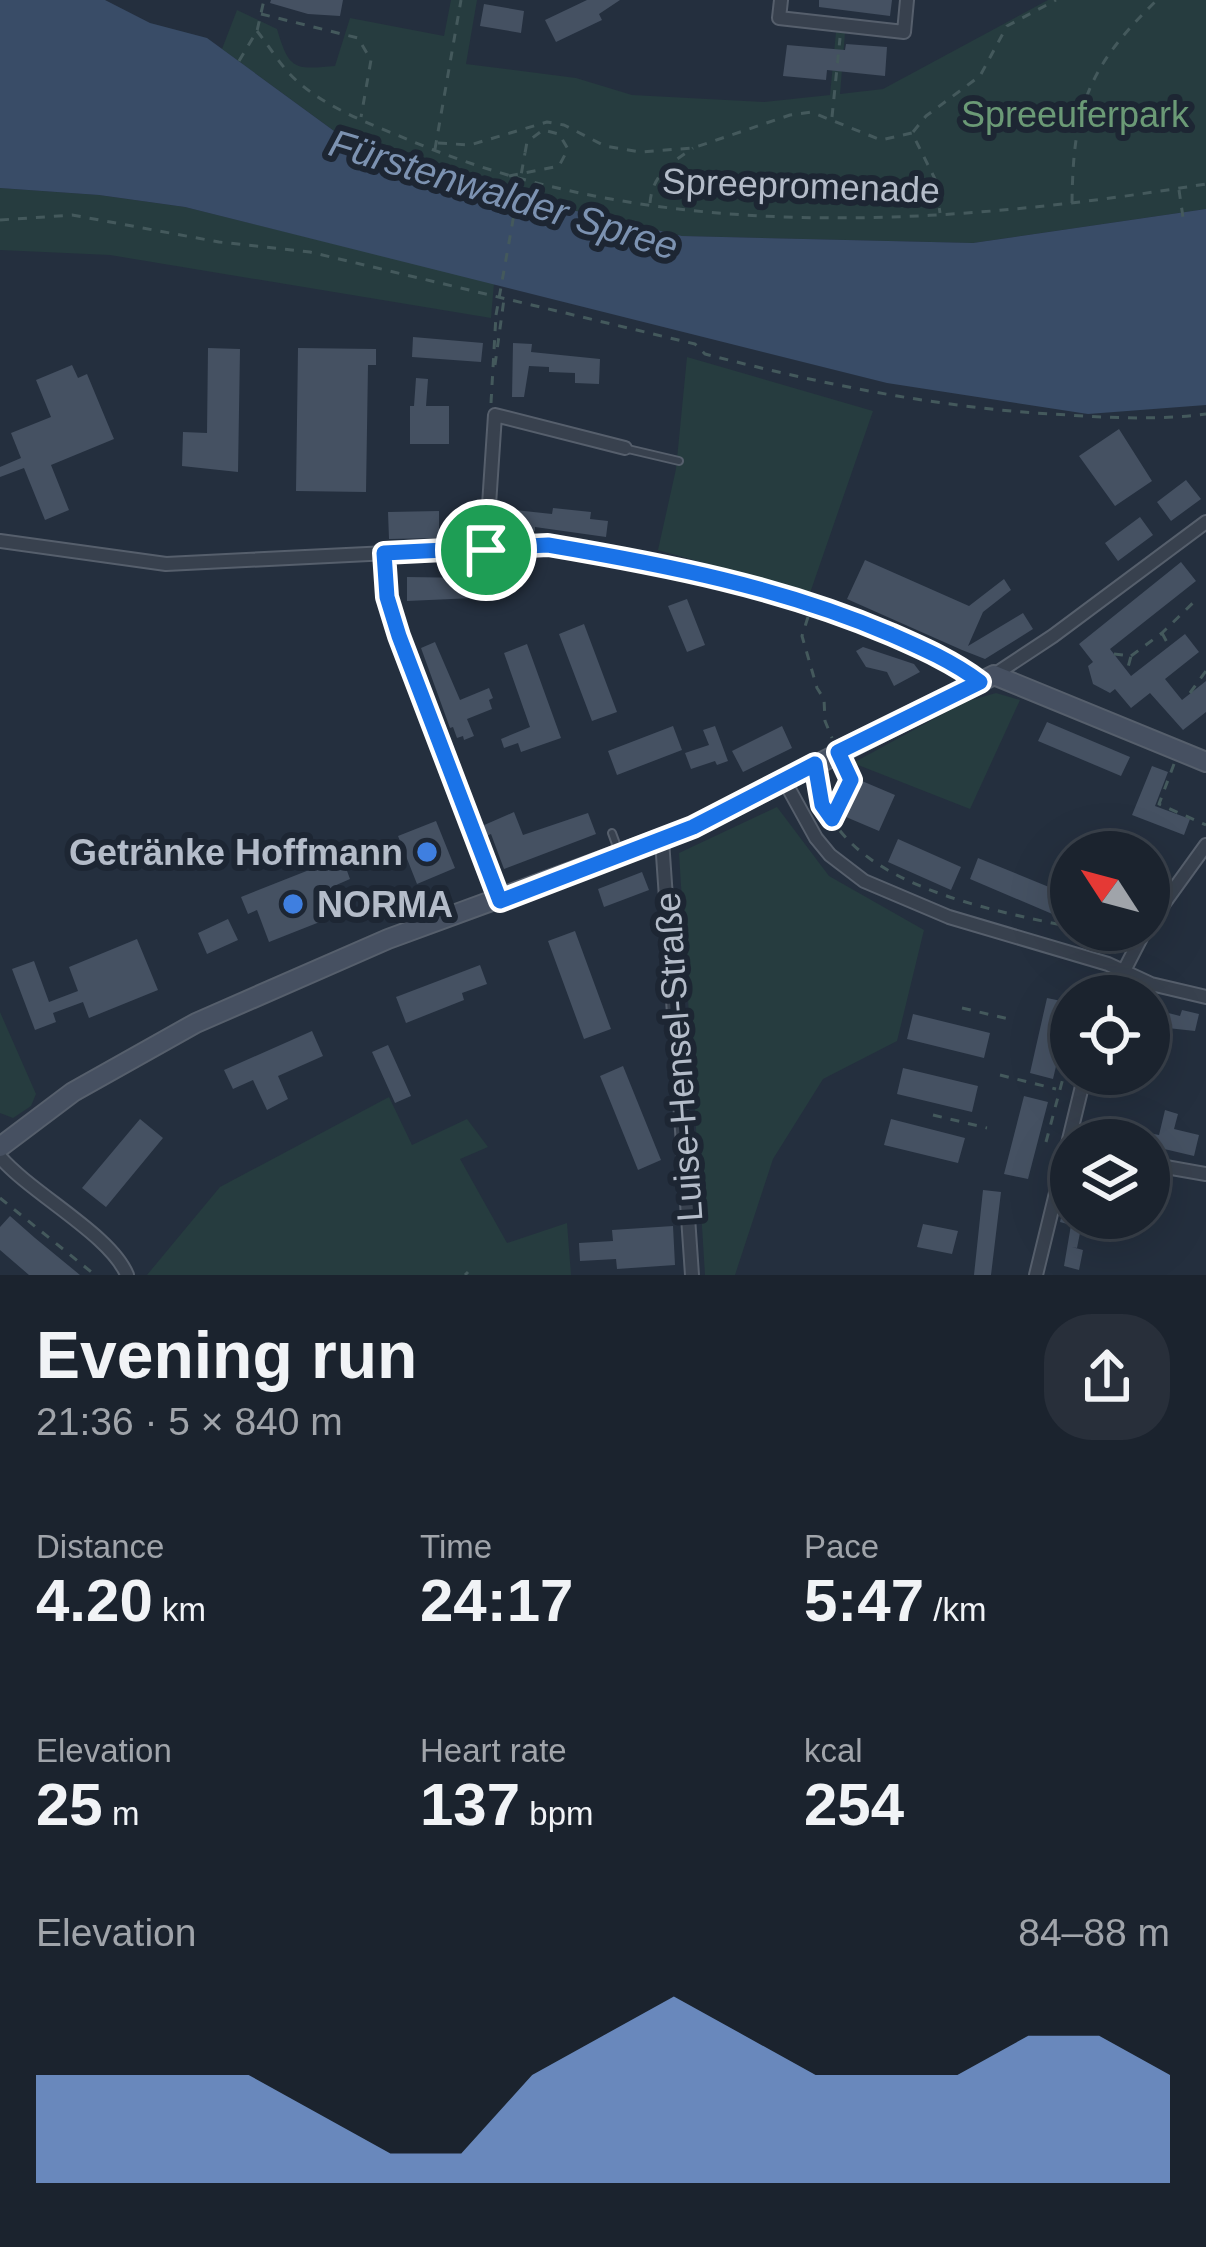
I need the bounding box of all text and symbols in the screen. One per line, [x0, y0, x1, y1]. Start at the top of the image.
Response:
park label: Spreeuferpark [961, 94, 1190, 135]
water label: Fürstenwalder Spree [324, 121, 683, 268]
street label: Spreepromenade [661, 160, 941, 211]
pin [435, 499, 537, 601]
icon: arrive [453, 517, 519, 583]
north arrow [1050, 831, 1170, 951]
map controls [1050, 831, 1170, 1239]
place label: Getränke Hoffmann [69, 832, 403, 873]
marker: Getränke Hoffmann [414, 839, 440, 865]
place label: NORMA [317, 884, 453, 925]
marker: NORMA [280, 891, 306, 917]
street label: Luise-Hensel-Straße [647, 891, 710, 1223]
button: locate [1050, 975, 1170, 1095]
button: layers [1050, 1119, 1170, 1239]
button: share [1044, 1314, 1170, 1440]
text: Evening run [36, 1318, 417, 1392]
text: 21:36 · 5 × 840 m [36, 1400, 343, 1443]
text: Distance [36, 1528, 164, 1565]
text: Time [420, 1528, 492, 1565]
text: Pace [804, 1528, 879, 1565]
text: 4.20 [36, 1567, 153, 1634]
text: 24:17 [420, 1567, 573, 1634]
text: 5:47 [804, 1567, 924, 1634]
text: km [153, 1591, 206, 1628]
text: /km [924, 1591, 986, 1628]
text: Elevation [36, 1732, 172, 1769]
text: Heart rate [420, 1732, 567, 1769]
text: kcal [804, 1732, 863, 1769]
text: 25 [36, 1771, 103, 1838]
text: 137 [420, 1771, 520, 1838]
text: 254 [804, 1771, 904, 1838]
text: m [103, 1795, 139, 1832]
text: bpm [520, 1795, 593, 1832]
text: Elevation [36, 1911, 196, 1954]
text: 84–88 m [1018, 1911, 1170, 1954]

